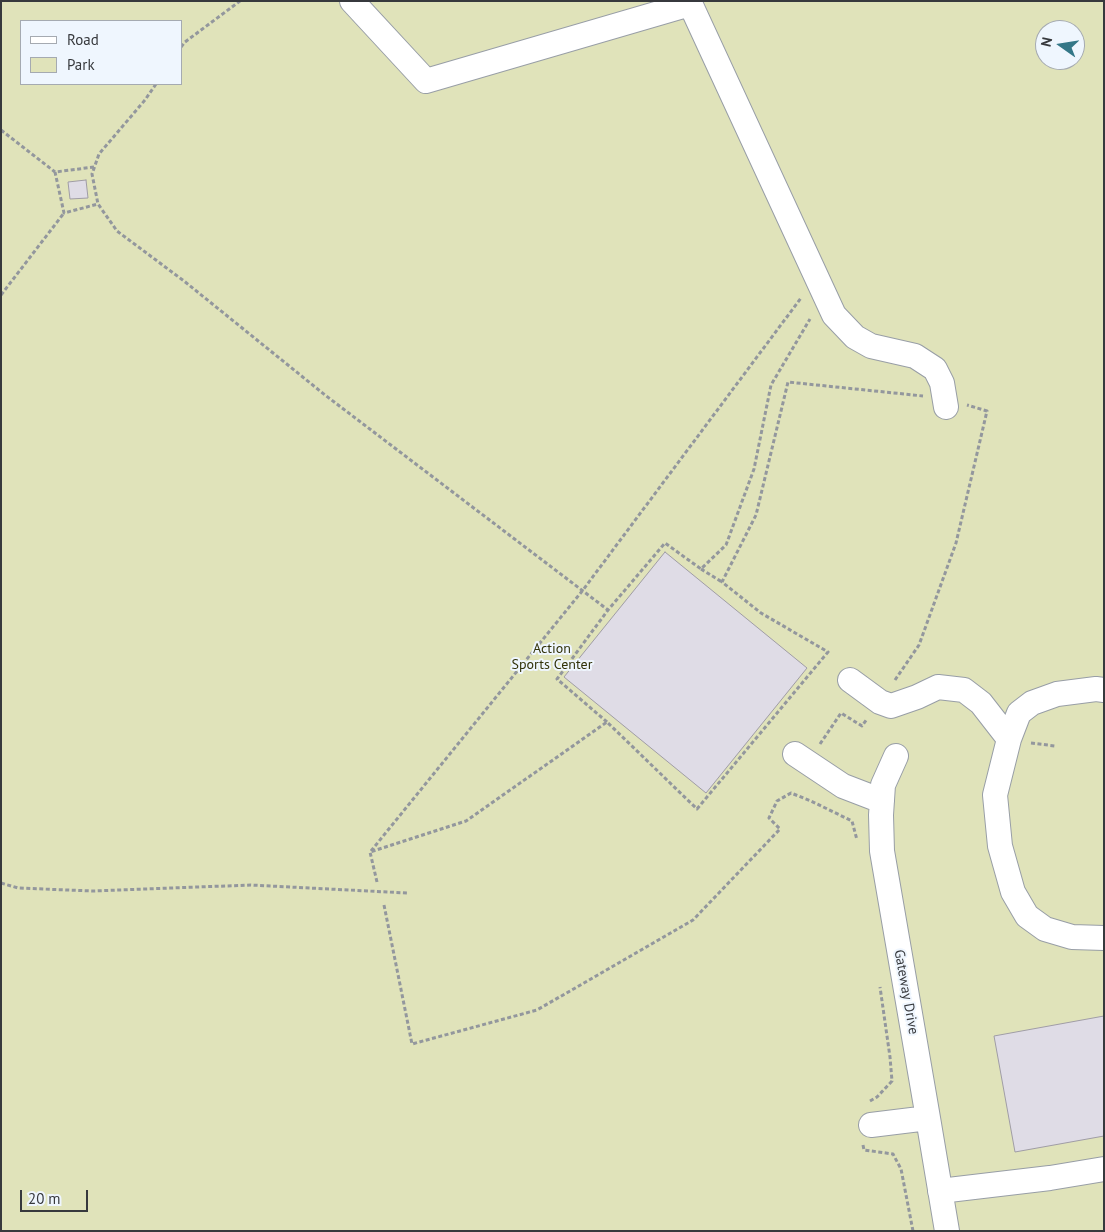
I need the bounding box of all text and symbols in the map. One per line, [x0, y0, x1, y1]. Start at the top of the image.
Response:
legend [20, 20, 182, 85]
north arrow [1035, 20, 1085, 70]
text: Road [67, 30, 99, 49]
text: N [1037, 35, 1056, 48]
text: Park [67, 55, 95, 74]
park label: Action Sports Center [512, 641, 592, 674]
street label: Gateway Drive [890, 948, 922, 1036]
scale bar [22, 1180, 90, 1212]
text: 20 m [28, 1189, 61, 1208]

